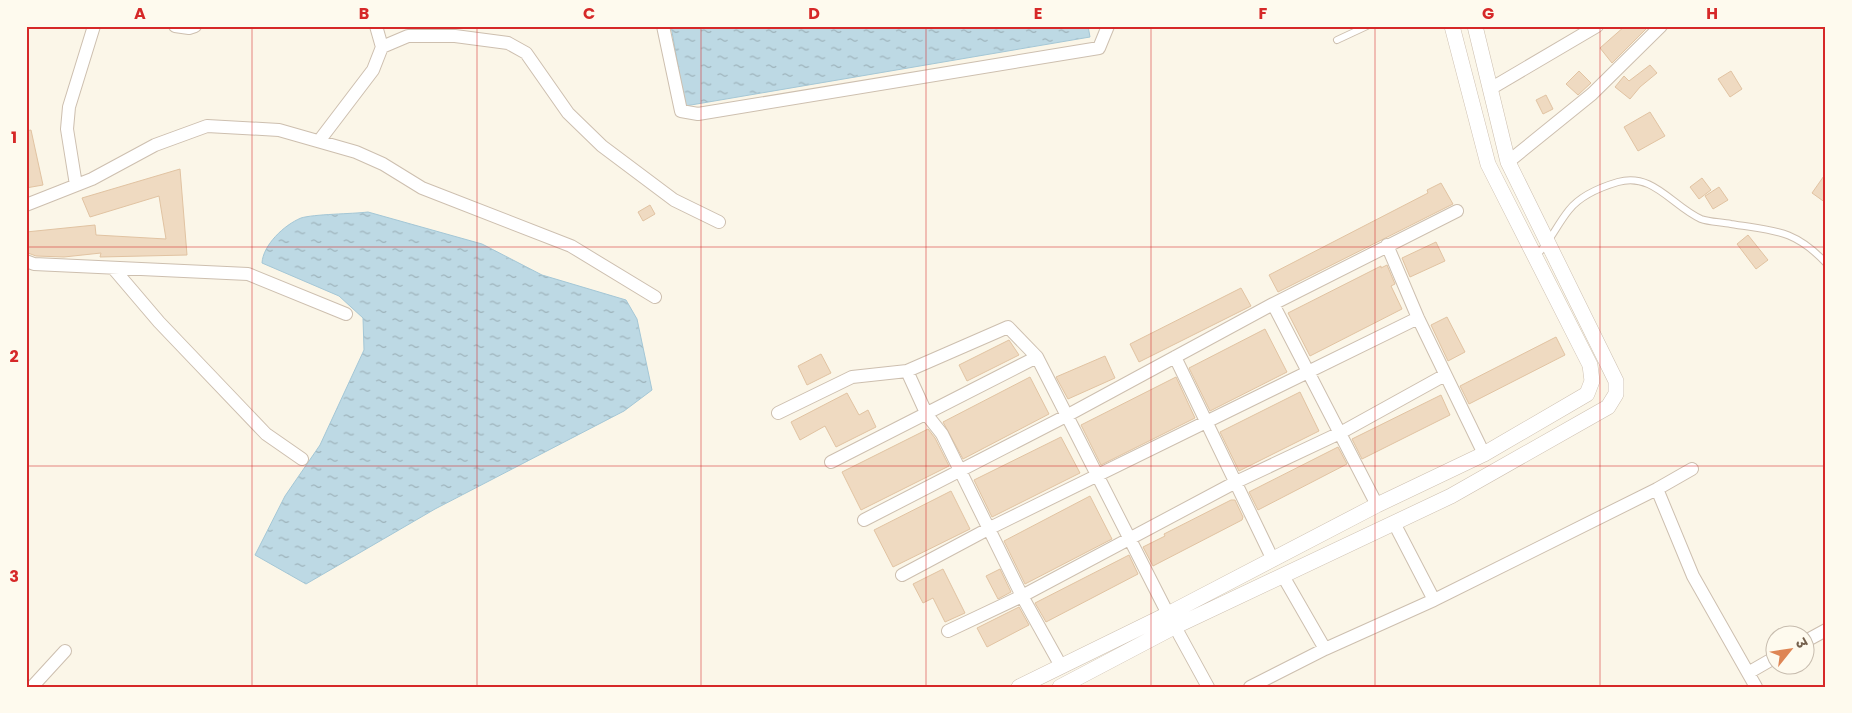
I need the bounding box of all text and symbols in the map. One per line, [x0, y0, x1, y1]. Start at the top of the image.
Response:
text: A [134, 2, 146, 25]
text: B [359, 2, 369, 25]
text: C [583, 2, 595, 25]
text: D [808, 2, 820, 25]
text: E [1034, 2, 1042, 25]
text: F [1259, 2, 1268, 25]
text: G [1482, 2, 1494, 25]
text: H [1706, 2, 1718, 25]
text: 1 [11, 126, 17, 149]
text: 2 [9, 345, 19, 368]
text: 3 [9, 565, 19, 588]
north arrow [1764, 626, 1814, 676]
text: उ [1790, 634, 1812, 653]

